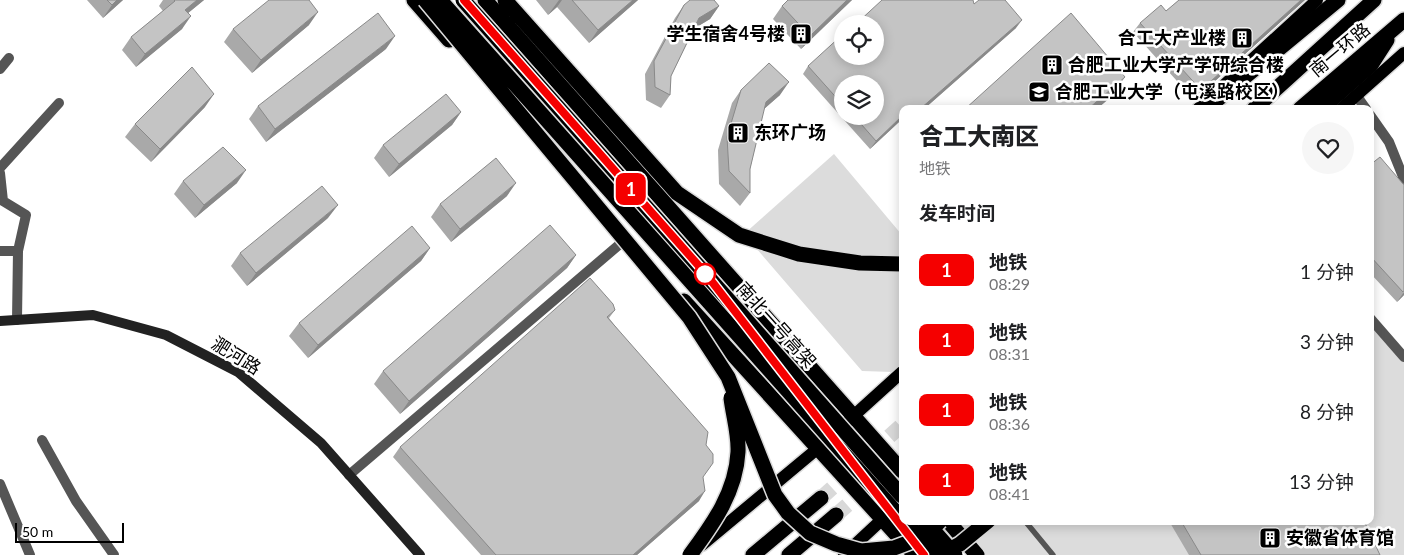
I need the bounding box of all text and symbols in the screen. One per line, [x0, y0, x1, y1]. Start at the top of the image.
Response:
map controls [834, 15, 884, 125]
button: locate [834, 15, 884, 65]
street label: 南一环路 [1305, 18, 1374, 81]
place label: 学生宿舍4号楼 [667, 22, 785, 44]
building icon: 学生宿舍4号楼 [789, 22, 813, 46]
place label: 合工大产业楼 [1118, 26, 1226, 48]
building icon: 合工大产业楼 [1230, 26, 1254, 50]
building icon: 合肥工业大学产学研综合楼 [1040, 53, 1064, 77]
place label: 合肥工业大学产学研综合楼 [1068, 53, 1284, 75]
button: layers [834, 75, 884, 125]
school or university icon: 合肥工业大学（屯溪路校区） [1027, 80, 1051, 104]
place label: 合肥工业大学（屯溪路校区） [1055, 80, 1289, 102]
building icon: 东环广场 [726, 121, 750, 145]
place label: 东环广场 [754, 121, 826, 143]
text: 合工大南区 [919, 121, 1039, 150]
button: heart [1302, 122, 1354, 174]
text: 地铁 [919, 158, 951, 177]
line badge: 1 [615, 173, 647, 205]
text: 1 [626, 178, 636, 200]
text: 发车时间 [919, 201, 995, 224]
text: 地铁 [989, 250, 1027, 273]
text: 1 [941, 259, 952, 281]
text: 1 分钟 [1300, 260, 1354, 283]
unlabelled marker [694, 263, 716, 285]
text: 08:29 [989, 274, 1030, 293]
street label: 南北一号高架 [732, 277, 821, 372]
text: 地铁 [989, 320, 1027, 343]
text: 1 [941, 329, 952, 351]
text: 3 分钟 [1300, 330, 1354, 353]
street label: 淝河路 [208, 332, 265, 379]
text: 08:31 [989, 344, 1030, 363]
text: 地铁 [989, 390, 1027, 413]
text: 1 [941, 399, 952, 421]
text: 8 分钟 [1300, 400, 1354, 423]
text: 08:36 [989, 414, 1030, 433]
text: 地铁 [989, 460, 1027, 483]
text: 1 [941, 469, 952, 491]
text: 13 分钟 [1289, 470, 1354, 493]
text: 08:41 [989, 484, 1030, 503]
scale bar [15, 520, 124, 543]
text: 50 m [22, 523, 53, 540]
building icon: 安徽省体育馆 [1258, 526, 1282, 550]
place label: 安徽省体育馆 [1286, 526, 1394, 548]

